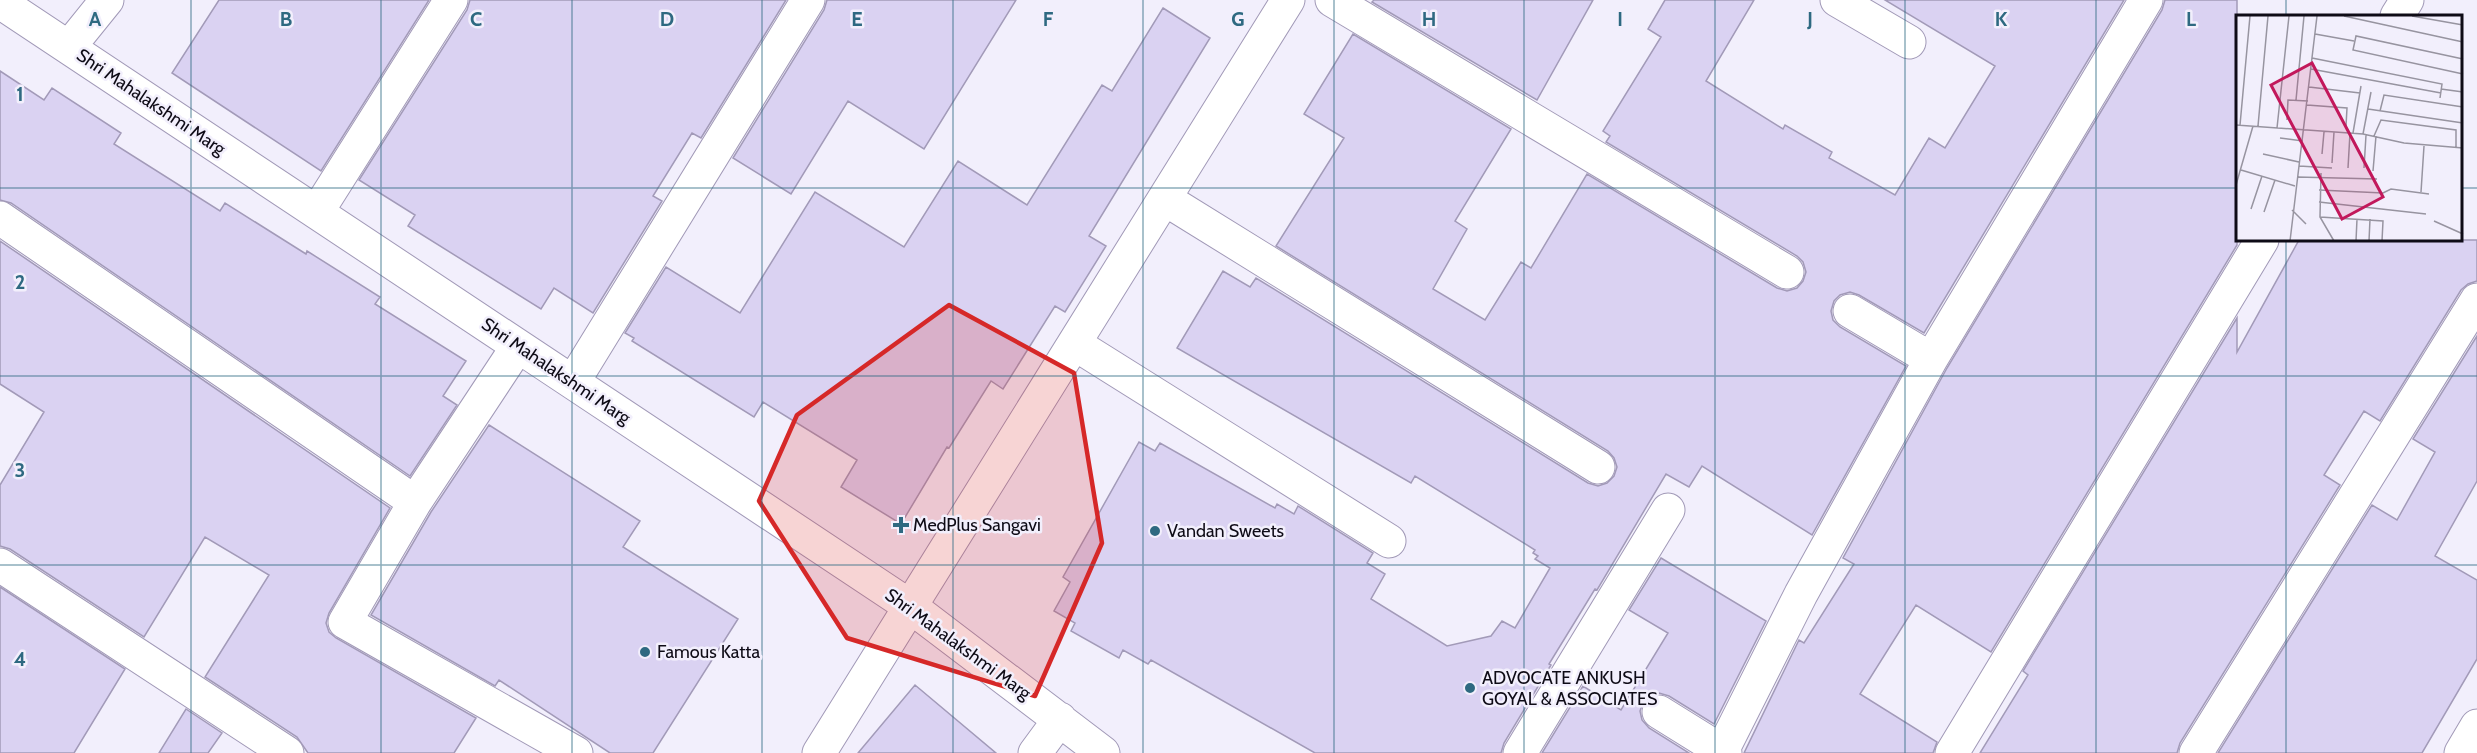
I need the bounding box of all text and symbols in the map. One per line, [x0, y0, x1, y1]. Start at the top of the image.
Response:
text: A [89, 7, 102, 31]
text: B [280, 7, 292, 31]
text: C [470, 7, 482, 31]
text: D [660, 7, 674, 31]
text: E [851, 7, 863, 31]
text: F [1043, 7, 1054, 31]
text: G [1231, 7, 1245, 31]
text: H [1422, 7, 1436, 31]
text: I [1617, 7, 1623, 31]
text: J [1806, 7, 1813, 31]
text: K [1995, 7, 2008, 31]
text: L [2186, 7, 2196, 31]
inset map [2236, 15, 2462, 242]
street label: Shri Mahalakshmi Marg [72, 44, 230, 161]
text: 1 [16, 82, 24, 106]
text: 2 [15, 270, 25, 294]
street label: Shri Mahalakshmi Marg [477, 313, 635, 430]
text: 3 [15, 458, 25, 482]
place label: MedPlus Sangavi [913, 514, 1041, 536]
marker: MedPlus Sangavi [894, 518, 908, 532]
place label: Vandan Sweets [1167, 520, 1284, 542]
marker: Vandan Sweets [1148, 524, 1162, 538]
street label: Shri Mahalakshmi Marg [881, 584, 1036, 705]
place label: Famous Katta [657, 641, 760, 663]
marker: Famous Katta [638, 645, 652, 659]
text: 4 [14, 647, 26, 671]
place label: ADVOCATE ANKUSH GOYAL & ASSOCIATES [1482, 667, 1658, 710]
marker: ADVOCATE ANKUSH GOYAL & ASSOCIATES [1463, 681, 1477, 695]

